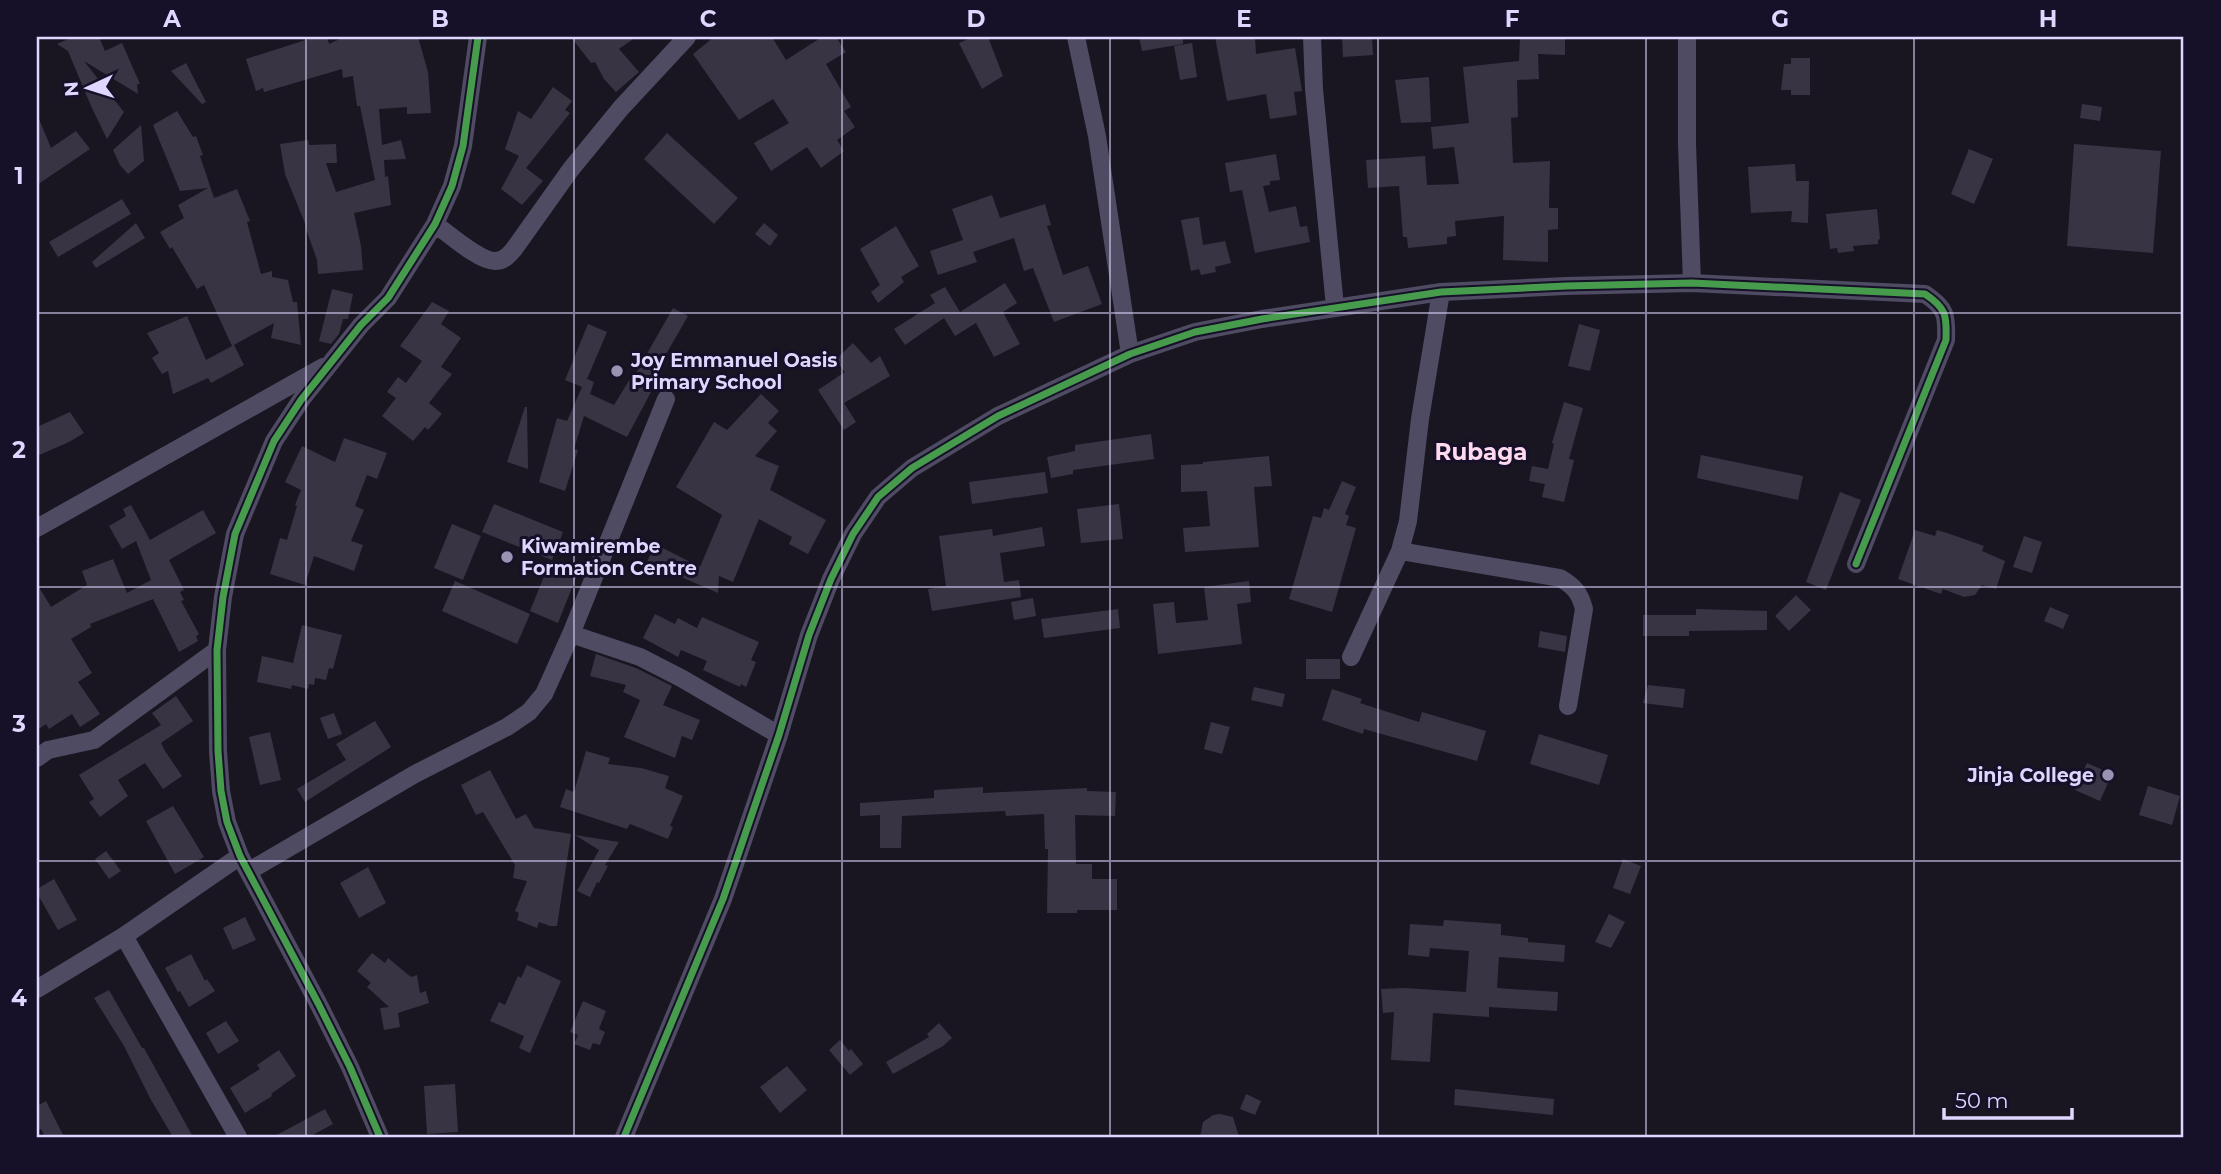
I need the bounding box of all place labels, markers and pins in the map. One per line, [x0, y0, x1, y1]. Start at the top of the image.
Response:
place label: Joy Emmanuel Oasis Primary School [630, 349, 837, 394]
marker: Joy Emmanuel Oasis Primary School [609, 363, 625, 379]
place label: Kiwamirembe Formation Centre [521, 535, 697, 580]
marker: Kiwamirembe Formation Centre [499, 549, 515, 565]
place label: Jinja College [1966, 764, 2094, 787]
marker: Jinja College [2100, 767, 2116, 783]

